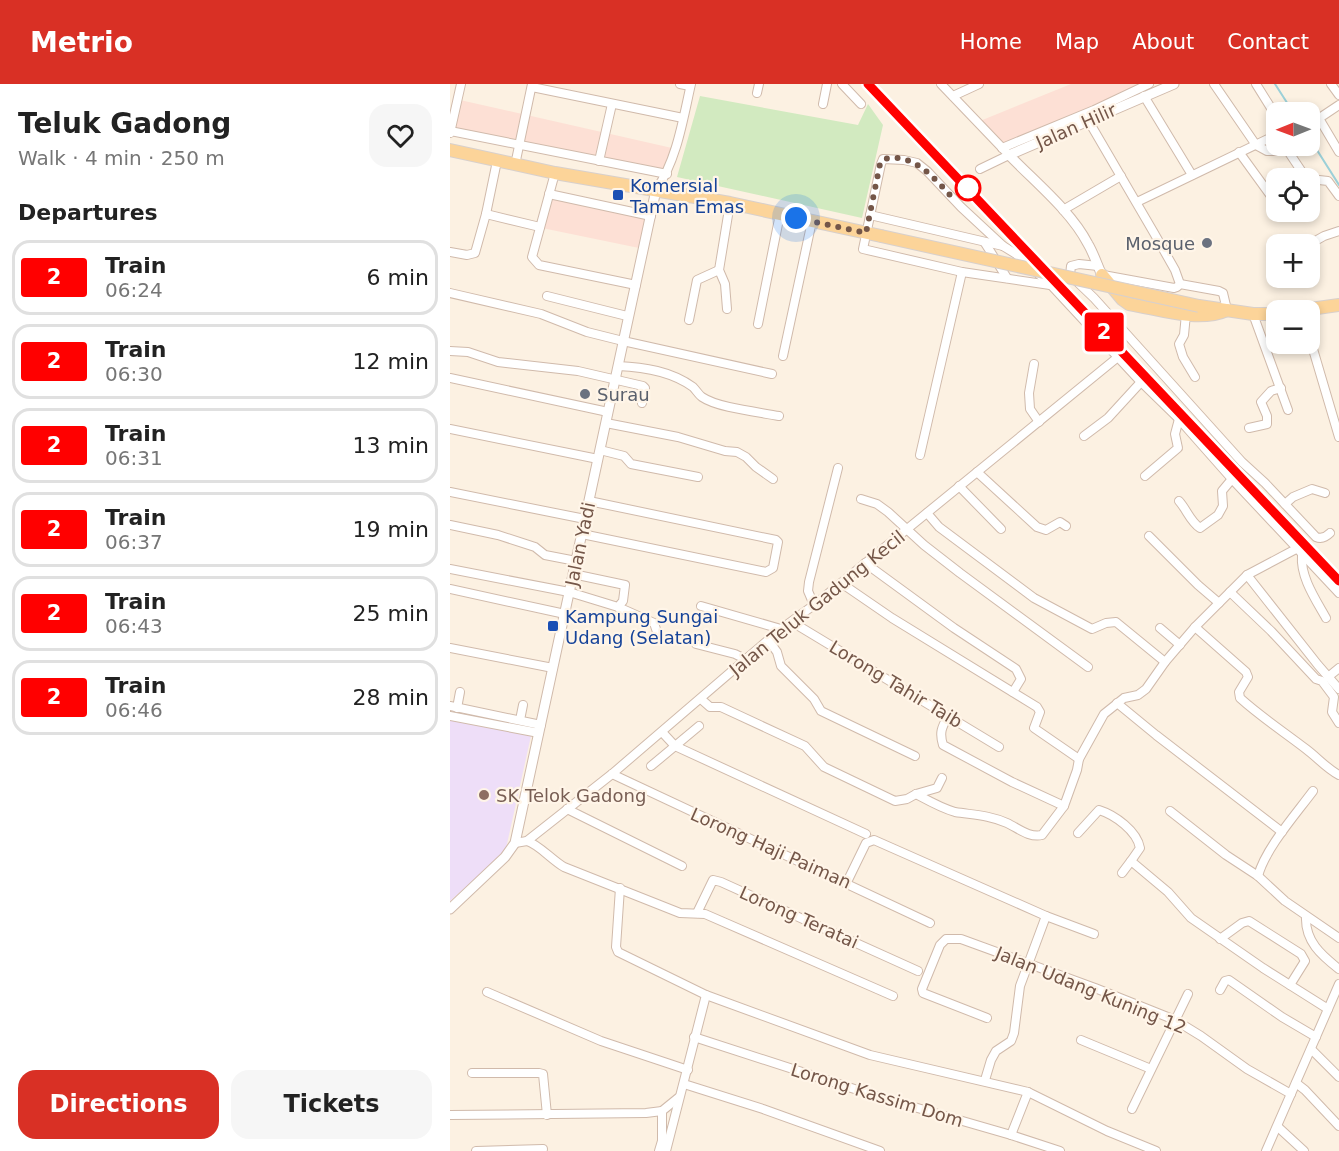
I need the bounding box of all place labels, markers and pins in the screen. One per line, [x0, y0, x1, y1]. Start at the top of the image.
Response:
place label: Komersial Taman Emas [629, 175, 744, 217]
unlabelled marker [955, 175, 981, 201]
marker: Komersial Taman Emas [611, 188, 625, 202]
place label: Mosque [1125, 233, 1195, 254]
marker: Mosque [1200, 236, 1214, 250]
place label: Surau [597, 384, 650, 405]
marker: Surau [578, 387, 592, 401]
place label: Kampung Sungai Udang (Selatan) [565, 606, 718, 648]
marker: Kampung Sungai Udang (Selatan) [546, 619, 560, 633]
place label: SK Telok Gadong [496, 785, 646, 806]
marker: SK Telok Gadong [477, 788, 491, 802]

